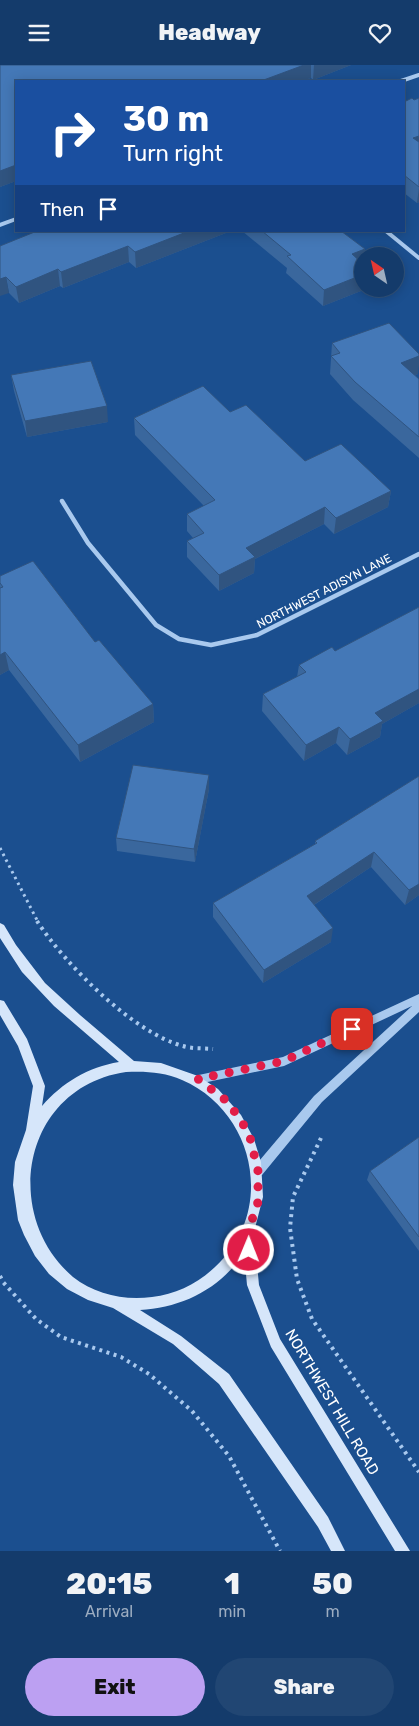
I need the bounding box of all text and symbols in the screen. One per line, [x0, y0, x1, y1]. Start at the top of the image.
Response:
icon: menu [25, 19, 53, 47]
text: Headway [158, 19, 261, 46]
icon: heart [366, 19, 394, 47]
text: 30 m [123, 98, 209, 140]
icon: right [40, 100, 105, 165]
text: Turn right [123, 140, 223, 167]
icon: arrive [94, 195, 122, 223]
text: Then [40, 198, 84, 221]
north arrow [354, 247, 404, 297]
map controls [354, 247, 404, 297]
street label: NORTHWEST ADISYN LANE [254, 551, 394, 631]
pin [331, 1008, 373, 1050]
icon: arrive [338, 1015, 366, 1043]
position arrow [222, 1223, 274, 1275]
street label: NORTHWEST HILL ROAD [281, 1326, 383, 1478]
text: 20:15 [66, 1566, 152, 1602]
text: 1 [224, 1566, 240, 1602]
text: 50 [312, 1566, 353, 1602]
text: Arrival [85, 1602, 133, 1621]
text: min [218, 1602, 246, 1621]
text: m [325, 1602, 340, 1621]
button: Exit [25, 1658, 205, 1716]
button: Share [215, 1658, 394, 1716]

